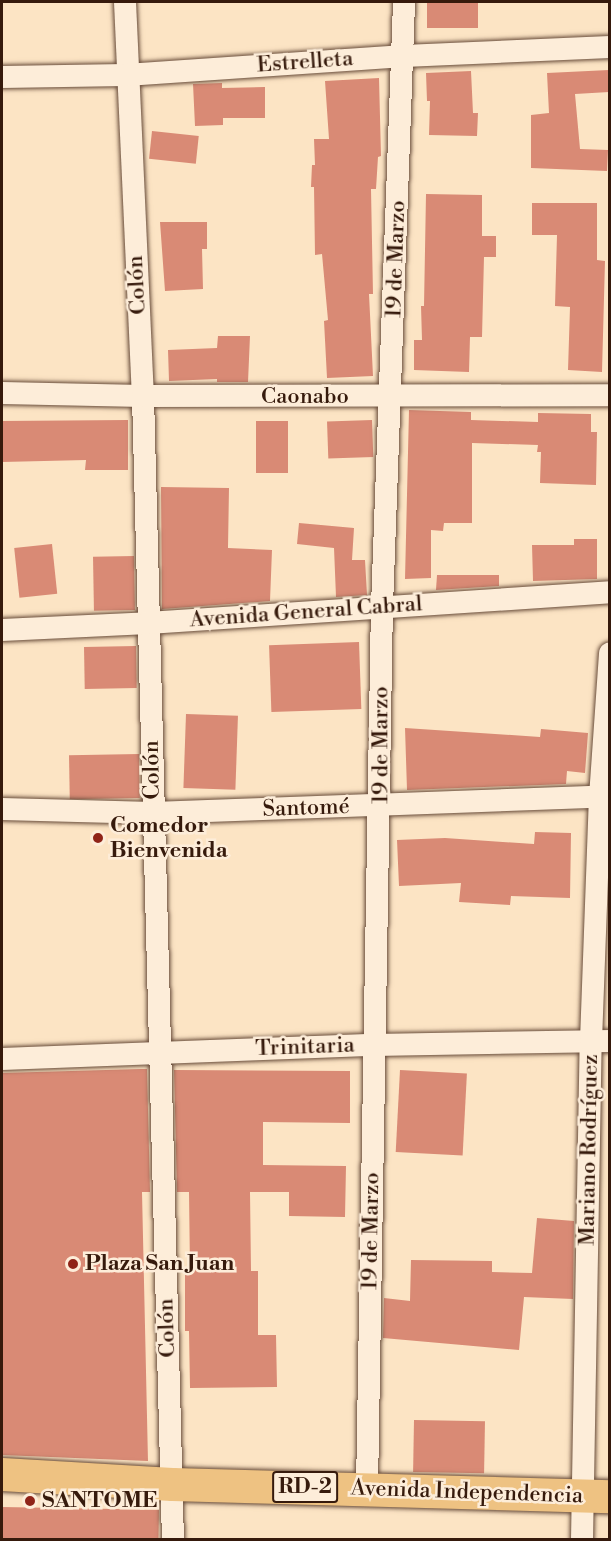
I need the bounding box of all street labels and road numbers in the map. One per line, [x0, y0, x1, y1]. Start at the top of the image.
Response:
street label: Estrelleta [256, 45, 354, 79]
street label: 19 de Marzo [381, 200, 411, 318]
street label: Colón [122, 255, 152, 315]
street label: Caonabo [261, 384, 349, 410]
street label: Avenida General Cabral [189, 591, 423, 633]
street label: 19 de Marzo [368, 686, 394, 804]
street label: Colón [138, 740, 166, 800]
street label: Santomé [262, 793, 350, 823]
street label: Trinitaria [255, 1032, 355, 1062]
street label: Mariano Rodríguez [574, 1054, 604, 1246]
street label: 19 de Marzo [357, 1172, 385, 1290]
street label: Colón [153, 1298, 181, 1358]
road number: RD-2 [272, 1469, 338, 1505]
street label: Avenida Independencia [350, 1475, 584, 1509]

